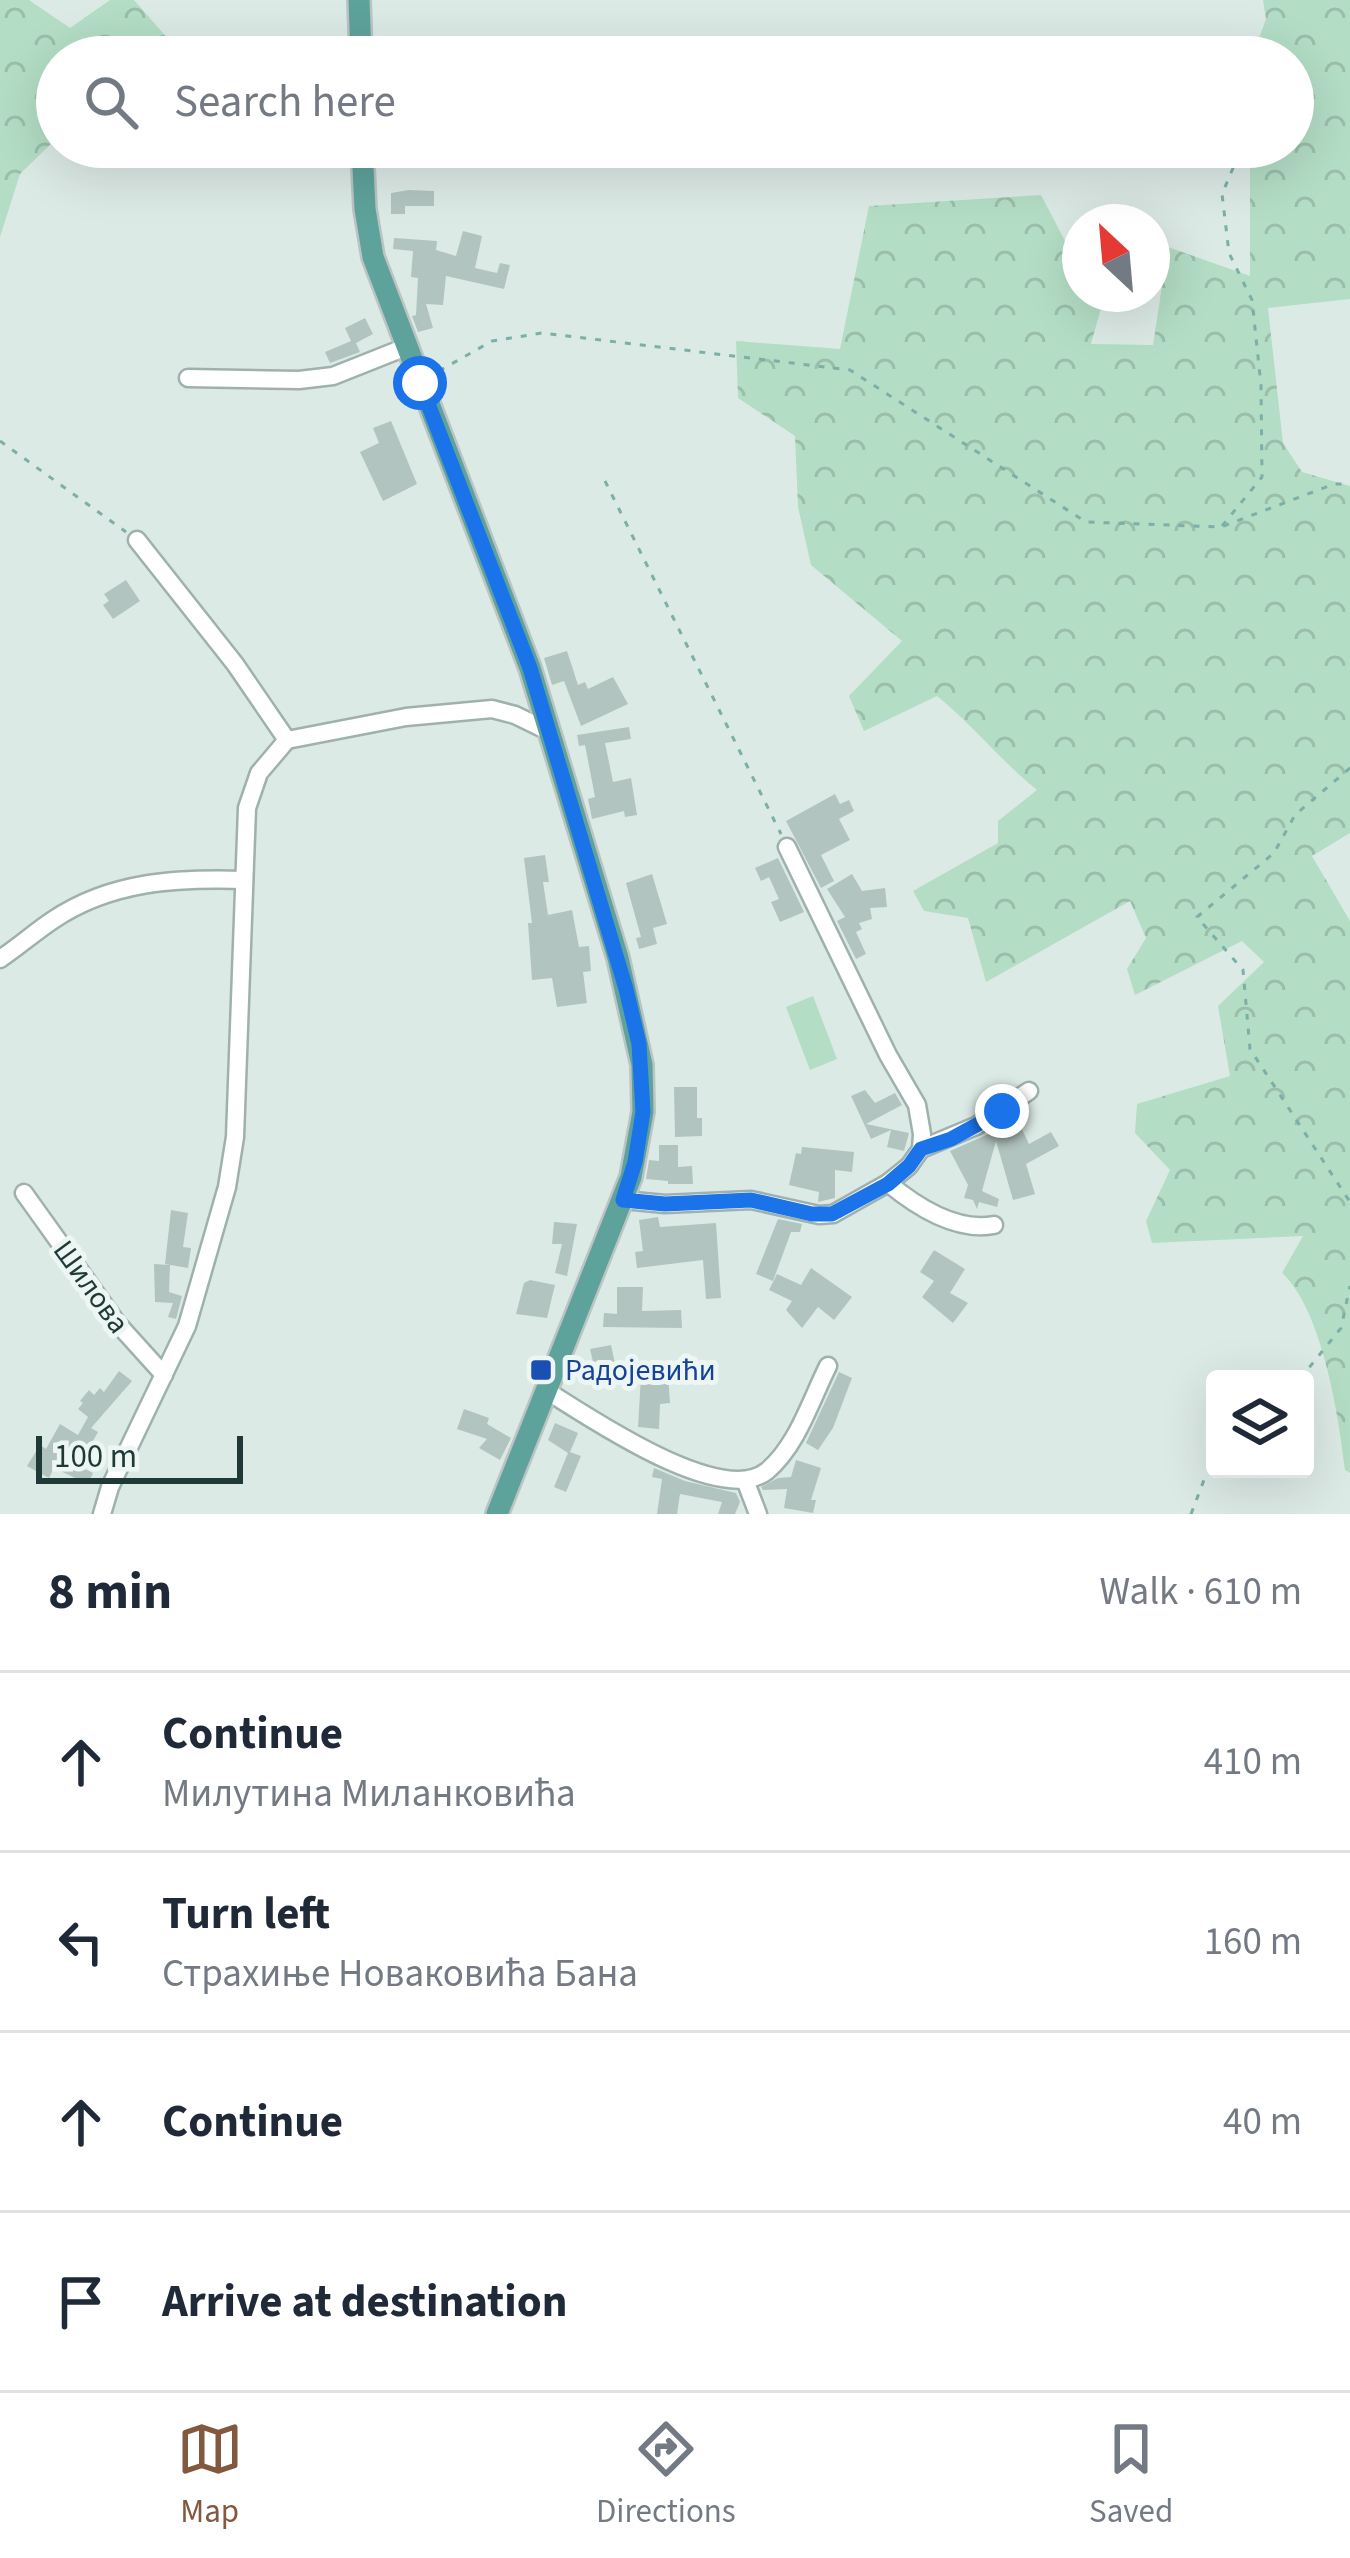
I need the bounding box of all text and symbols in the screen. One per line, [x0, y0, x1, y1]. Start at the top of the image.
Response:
search box [36, 36, 1314, 168]
icon: search [78, 69, 144, 135]
text: Search here [174, 70, 396, 134]
north arrow [1062, 204, 1170, 312]
route start [393, 356, 447, 410]
route end [975, 1084, 1029, 1138]
street label: Шилова [43, 1232, 139, 1342]
place label: Радојевићи [565, 1349, 716, 1392]
marker: Радојевићи [528, 1357, 554, 1383]
map controls [1206, 1370, 1314, 1478]
button: layers [1206, 1370, 1314, 1478]
scale bar [36, 1430, 243, 1483]
text: 100 m [54, 1433, 137, 1480]
text: 8 min [48, 1556, 172, 1628]
text: Walk · 610 m [1099, 1564, 1302, 1620]
text: Continue [162, 1702, 343, 1766]
icon: ahead [48, 1729, 114, 1795]
text: 410 m [1204, 1734, 1302, 1790]
text: Милутина Миланковића [162, 1766, 576, 1822]
text: Turn left [162, 1882, 330, 1946]
icon: left [48, 1909, 114, 1975]
text: 160 m [1204, 1914, 1302, 1970]
text: Страхиње Новаковића Бана [162, 1946, 638, 2002]
icon: ahead [48, 2089, 114, 2155]
text: Continue [162, 2090, 343, 2154]
text: 40 m [1223, 2094, 1302, 2150]
icon: arrive [48, 2269, 114, 2335]
text: Arrive at destination [162, 2270, 567, 2334]
tab: Map [177, 2416, 243, 2535]
tab: Directions [596, 2416, 736, 2535]
tab: Saved [1089, 2416, 1173, 2535]

